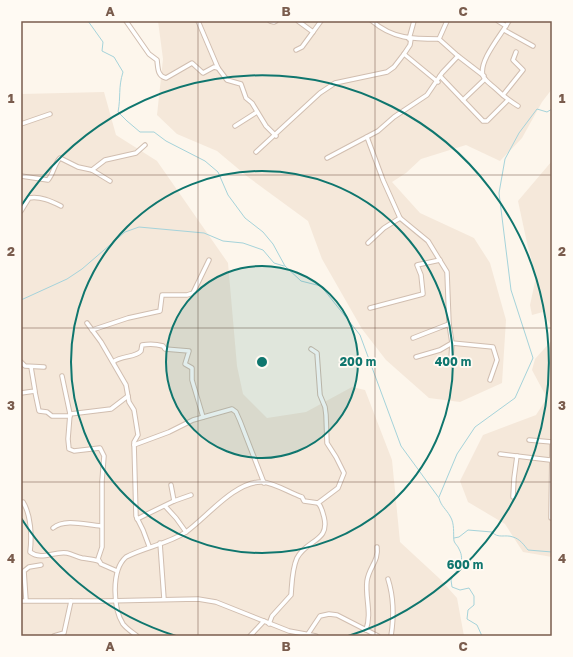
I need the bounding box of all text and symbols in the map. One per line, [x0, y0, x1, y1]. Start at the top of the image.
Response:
text: A [105, 3, 115, 19]
text: B [281, 3, 291, 19]
text: C [458, 3, 468, 19]
text: 1 [8, 90, 15, 106]
text: 1 [559, 90, 566, 106]
text: 2 [7, 243, 15, 259]
text: 2 [558, 243, 566, 259]
text: 200 m [340, 354, 376, 369]
text: 400 m [435, 354, 471, 369]
centre of rings [255, 355, 269, 369]
text: 3 [7, 397, 15, 413]
text: 3 [558, 397, 566, 413]
text: 4 [7, 550, 15, 566]
text: 4 [558, 550, 566, 566]
text: 600 m [447, 557, 483, 572]
text: A [105, 638, 115, 654]
text: B [281, 638, 291, 654]
text: C [458, 638, 468, 654]

